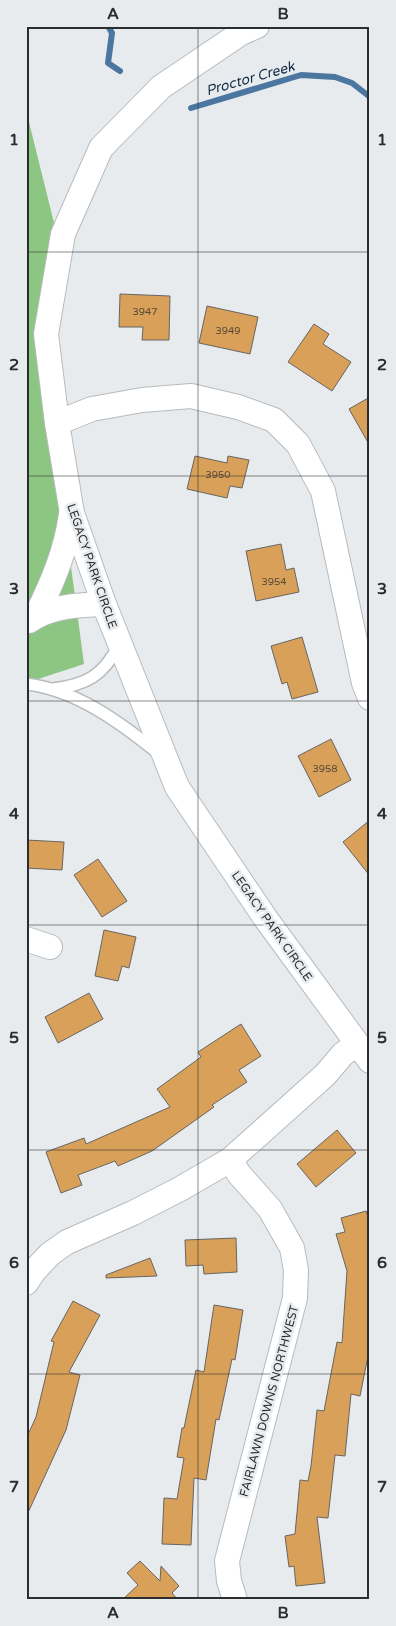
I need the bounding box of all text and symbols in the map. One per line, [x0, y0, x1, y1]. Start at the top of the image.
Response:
text: A [107, 4, 119, 24]
text: B [277, 4, 289, 24]
water label: Proctor Creek [204, 57, 298, 99]
text: 1 [9, 130, 19, 150]
text: 1 [377, 130, 387, 150]
house number: 3947 [132, 306, 158, 318]
house number: 3949 [215, 325, 241, 337]
text: 2 [9, 355, 19, 375]
text: 2 [377, 355, 387, 375]
house number: 3950 [205, 469, 231, 481]
street label: LEGACY PARK CIRCLE [64, 502, 120, 630]
house number: 3954 [261, 576, 287, 588]
text: 3 [9, 579, 19, 599]
text: 3 [377, 579, 387, 599]
house number: 3958 [312, 763, 338, 775]
text: 4 [9, 804, 19, 824]
text: 4 [377, 804, 387, 824]
street label: LEGACY PARK CIRCLE [229, 868, 315, 984]
text: 5 [9, 1028, 19, 1048]
text: 5 [377, 1028, 387, 1048]
text: 6 [9, 1253, 19, 1273]
text: 6 [377, 1253, 387, 1273]
street label: FAIRLAWN DOWNS NORTHWEST [237, 1303, 301, 1498]
text: 7 [9, 1477, 19, 1497]
text: 7 [377, 1477, 387, 1497]
text: A [107, 1603, 119, 1623]
text: B [277, 1603, 289, 1623]

